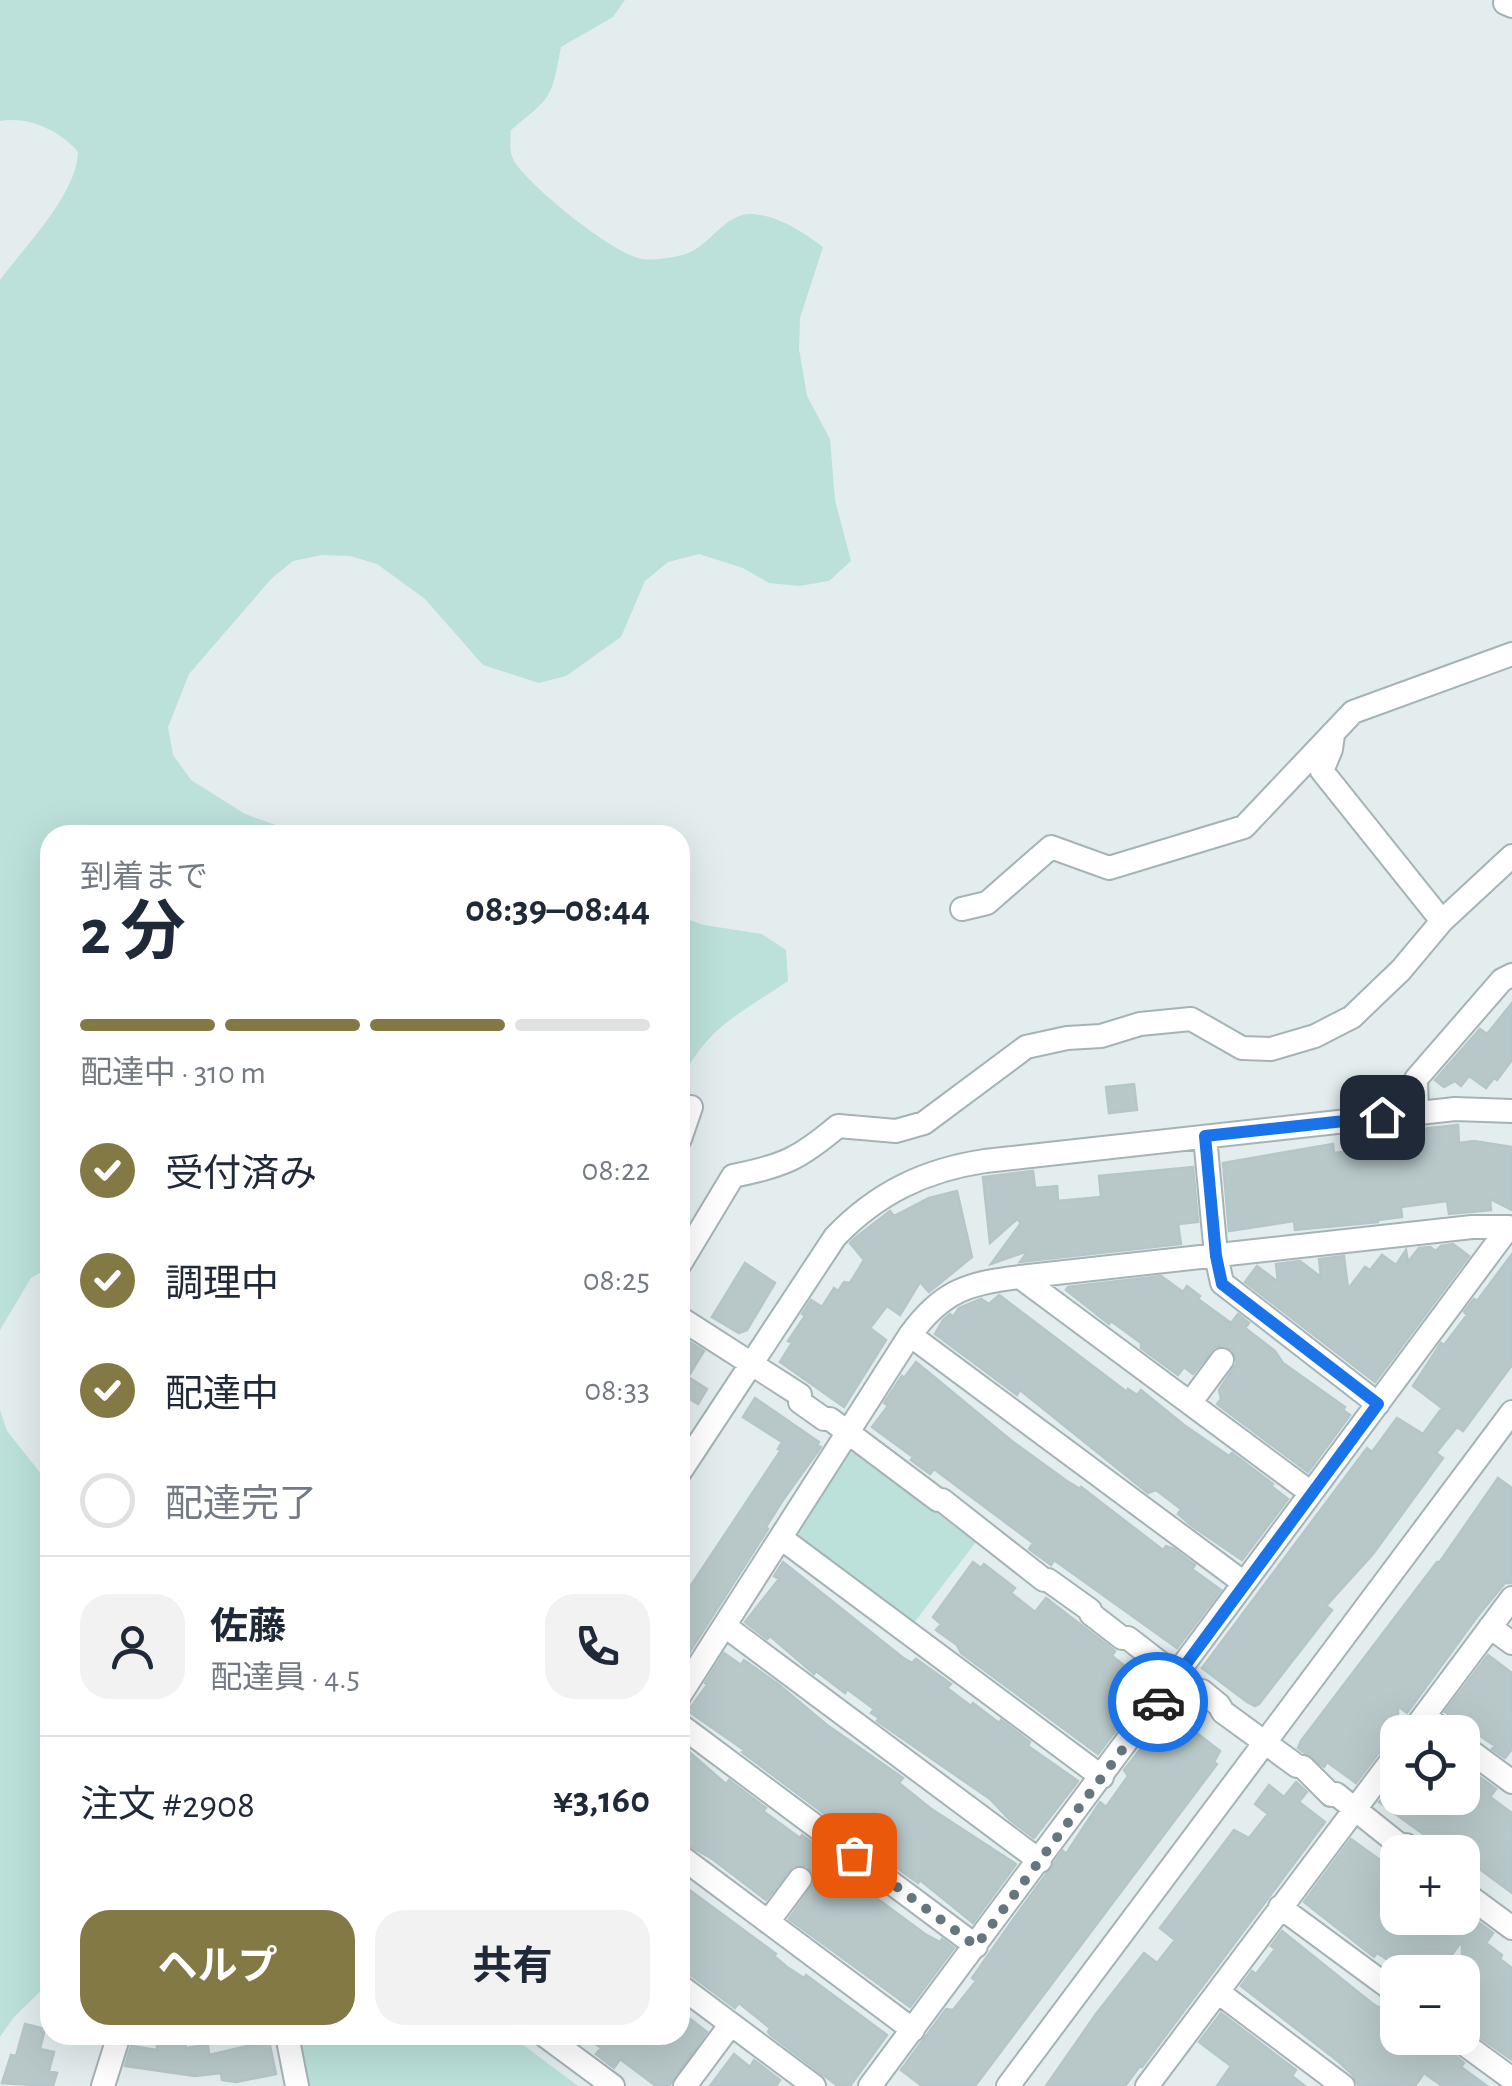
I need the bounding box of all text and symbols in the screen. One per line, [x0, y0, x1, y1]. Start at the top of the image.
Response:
text: 到着まで [80, 861, 208, 893]
text: 08:39–08:44 [465, 891, 650, 929]
text: 2 分 [80, 901, 185, 966]
text: 配達中 · 310 m [80, 1057, 266, 1089]
pin [1340, 1075, 1425, 1160]
icon: home [1355, 1090, 1410, 1145]
icon: check [80, 1143, 135, 1198]
text: 08:22 [581, 1154, 650, 1186]
text: 受付済み [165, 1156, 317, 1194]
icon: check [80, 1253, 135, 1308]
text: 08:25 [583, 1264, 650, 1296]
text: 調理中 [165, 1266, 279, 1304]
icon: check [80, 1363, 135, 1418]
text: 08:33 [584, 1374, 650, 1406]
text: 配達中 [165, 1376, 279, 1414]
text: 配達完了 [165, 1486, 317, 1524]
button: person [80, 1594, 185, 1699]
button: phone [545, 1594, 650, 1699]
text: 佐藤 [210, 1609, 286, 1647]
courier [1108, 1652, 1208, 1752]
text: 配達員 · 4.5 [210, 1662, 360, 1694]
icon: car [1131, 1675, 1186, 1730]
map controls [1380, 1715, 1480, 2055]
button: locate [1380, 1715, 1480, 1815]
text: ¥3,160 [553, 1782, 650, 1820]
text: 注文 #2908 [80, 1787, 255, 1825]
pin [812, 1813, 897, 1898]
icon: bag [827, 1828, 882, 1883]
button: + [1380, 1835, 1480, 1935]
button: ヘルプ [80, 1910, 355, 2025]
button: 共有 [375, 1910, 650, 2025]
button: − [1380, 1955, 1480, 2055]

